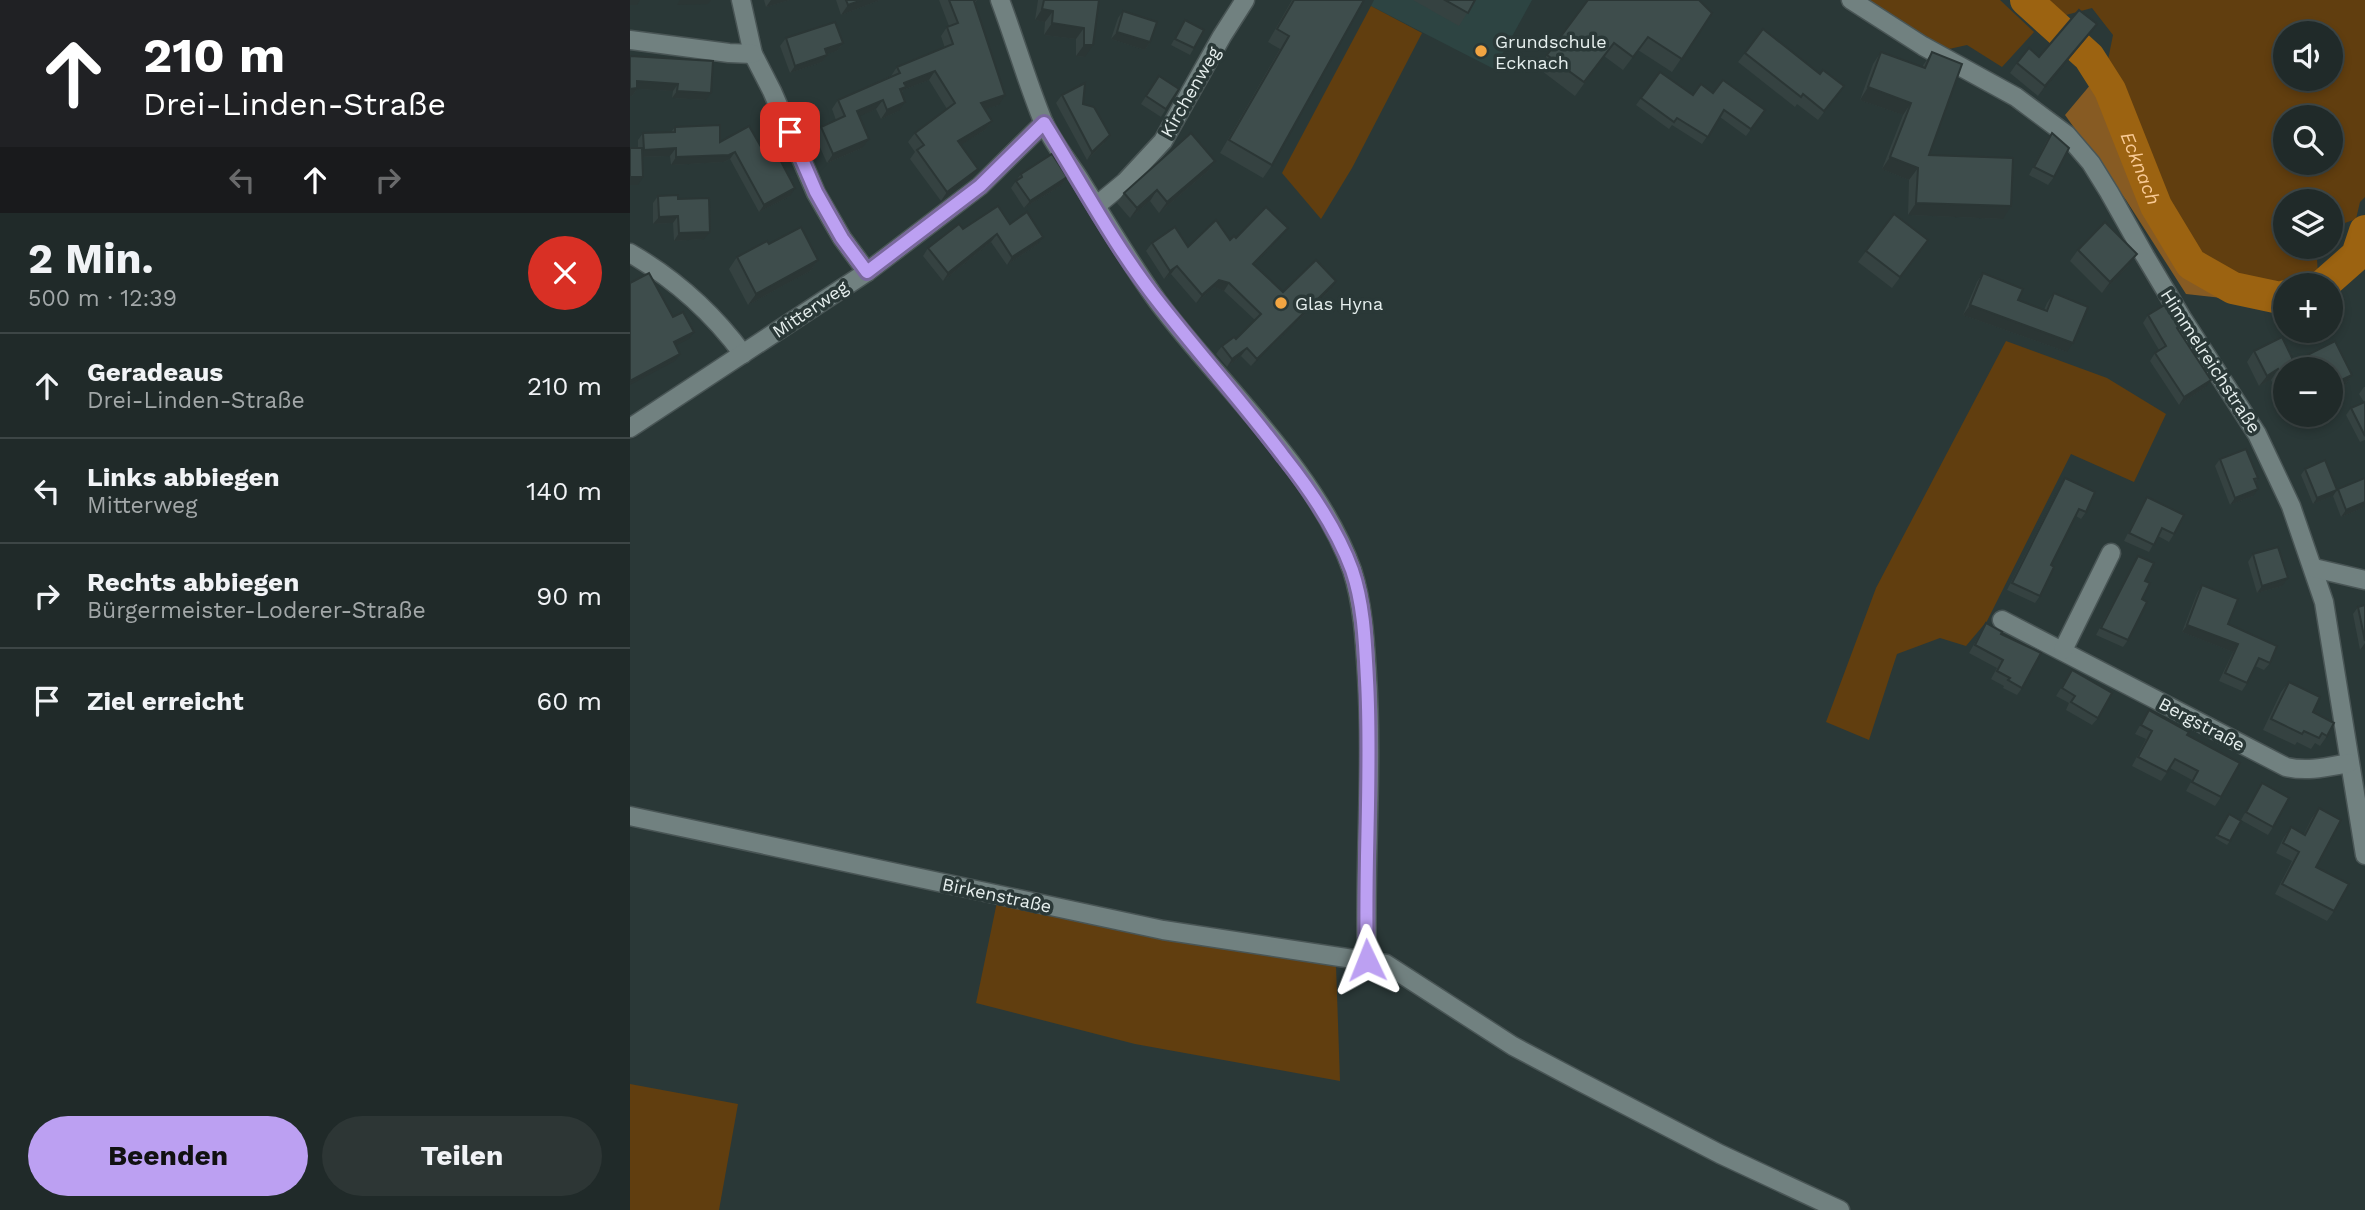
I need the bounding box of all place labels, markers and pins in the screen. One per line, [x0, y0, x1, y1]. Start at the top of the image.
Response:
place label: Grundschule Ecknach [1495, 31, 1607, 73]
marker: Grundschule Ecknach [1473, 43, 1489, 59]
pin [760, 102, 820, 162]
place label: Glas Hyna [1295, 293, 1383, 314]
marker: Glas Hyna [1273, 295, 1289, 311]

